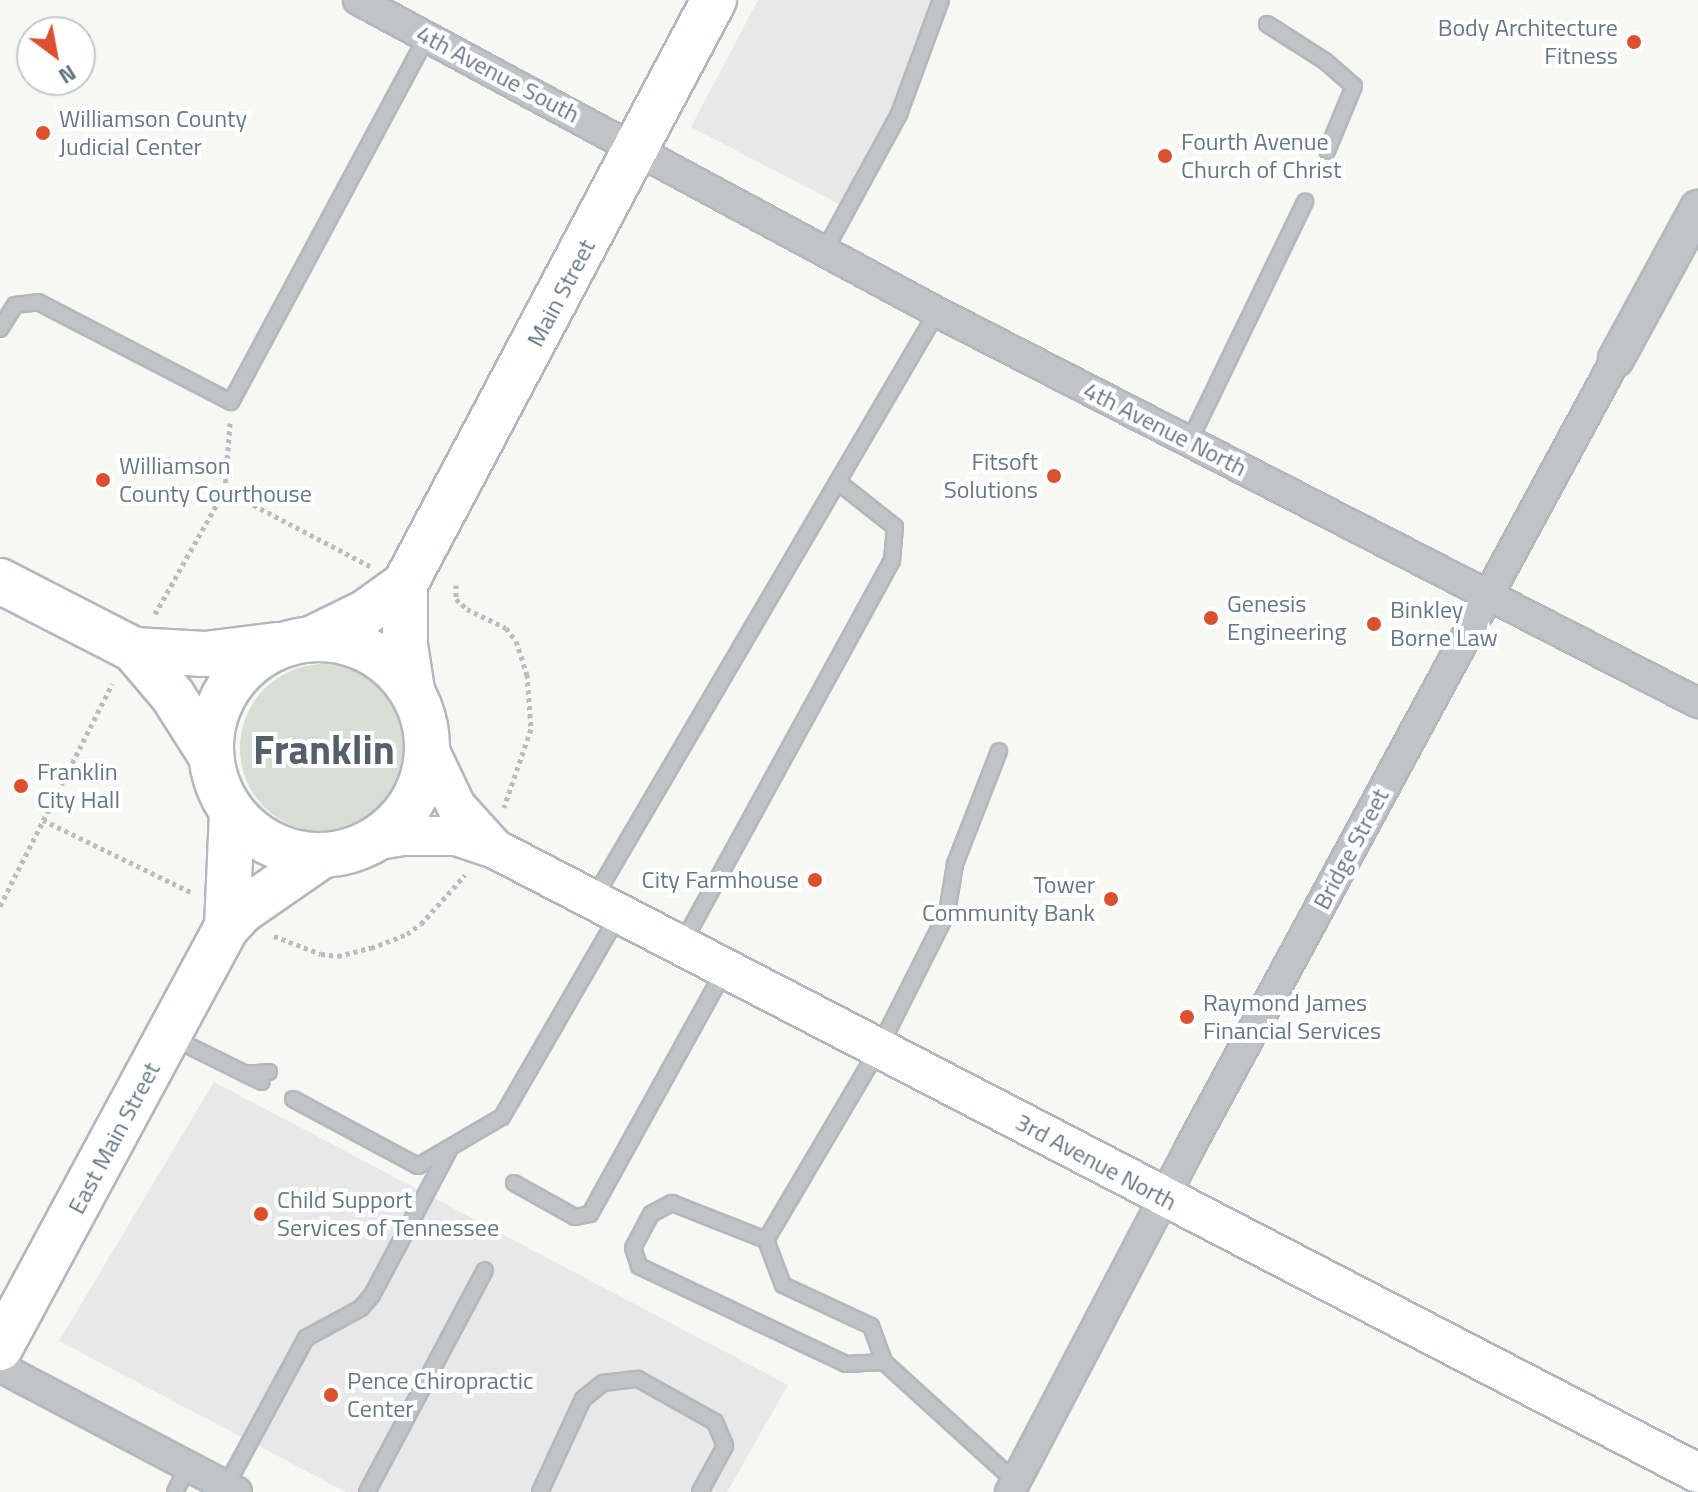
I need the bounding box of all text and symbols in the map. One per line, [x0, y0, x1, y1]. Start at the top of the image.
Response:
place label: Body Architecture Fitness [1438, 14, 1618, 70]
north arrow [16, 16, 96, 96]
street label: 4th Avenue South [412, 19, 584, 129]
marker: Body Architecture Fitness [1625, 33, 1643, 51]
text: N [52, 56, 83, 93]
place label: Williamson County Judicial Center [59, 105, 247, 161]
marker: Williamson County Judicial Center [34, 124, 52, 142]
place label: Fourth Avenue Church of Christ [1181, 128, 1341, 184]
marker: Fourth Avenue Church of Christ [1156, 147, 1174, 165]
street label: Main Street [521, 234, 601, 352]
street label: 4th Avenue North [1079, 376, 1251, 482]
place label: Fitsoft Solutions [944, 448, 1038, 504]
place label: Williamson County Courthouse [119, 452, 312, 508]
marker: Fitsoft Solutions [1045, 467, 1063, 485]
marker: Williamson County Courthouse [94, 471, 112, 489]
place label: Genesis Engineering [1227, 590, 1347, 646]
place label: Binkley Borne Law [1390, 596, 1498, 652]
marker: Genesis Engineering [1202, 609, 1220, 627]
marker: Binkley Borne Law [1365, 615, 1383, 633]
district label: Franklin [253, 726, 395, 774]
place label: Franklin City Hall [37, 758, 120, 814]
marker: Franklin City Hall [12, 777, 30, 795]
street label: Bridge Street [1307, 784, 1395, 914]
place label: City Farmhouse [642, 866, 799, 894]
marker: City Farmhouse [806, 871, 824, 889]
place label: Tower Community Bank [922, 871, 1095, 927]
marker: Tower Community Bank [1102, 890, 1120, 908]
place label: Raymond James Financial Services [1203, 989, 1381, 1045]
marker: Raymond James Financial Services [1178, 1008, 1196, 1026]
street label: East Main Street [62, 1057, 166, 1219]
street label: 3rd Avenue North [1011, 1107, 1181, 1217]
place label: Child Support Services of Tennessee [277, 1186, 499, 1242]
marker: Child Support Services of Tennessee [252, 1205, 270, 1223]
place label: Pence Chiropractic Center [347, 1367, 533, 1423]
marker: Pence Chiropractic Center [322, 1386, 340, 1404]

